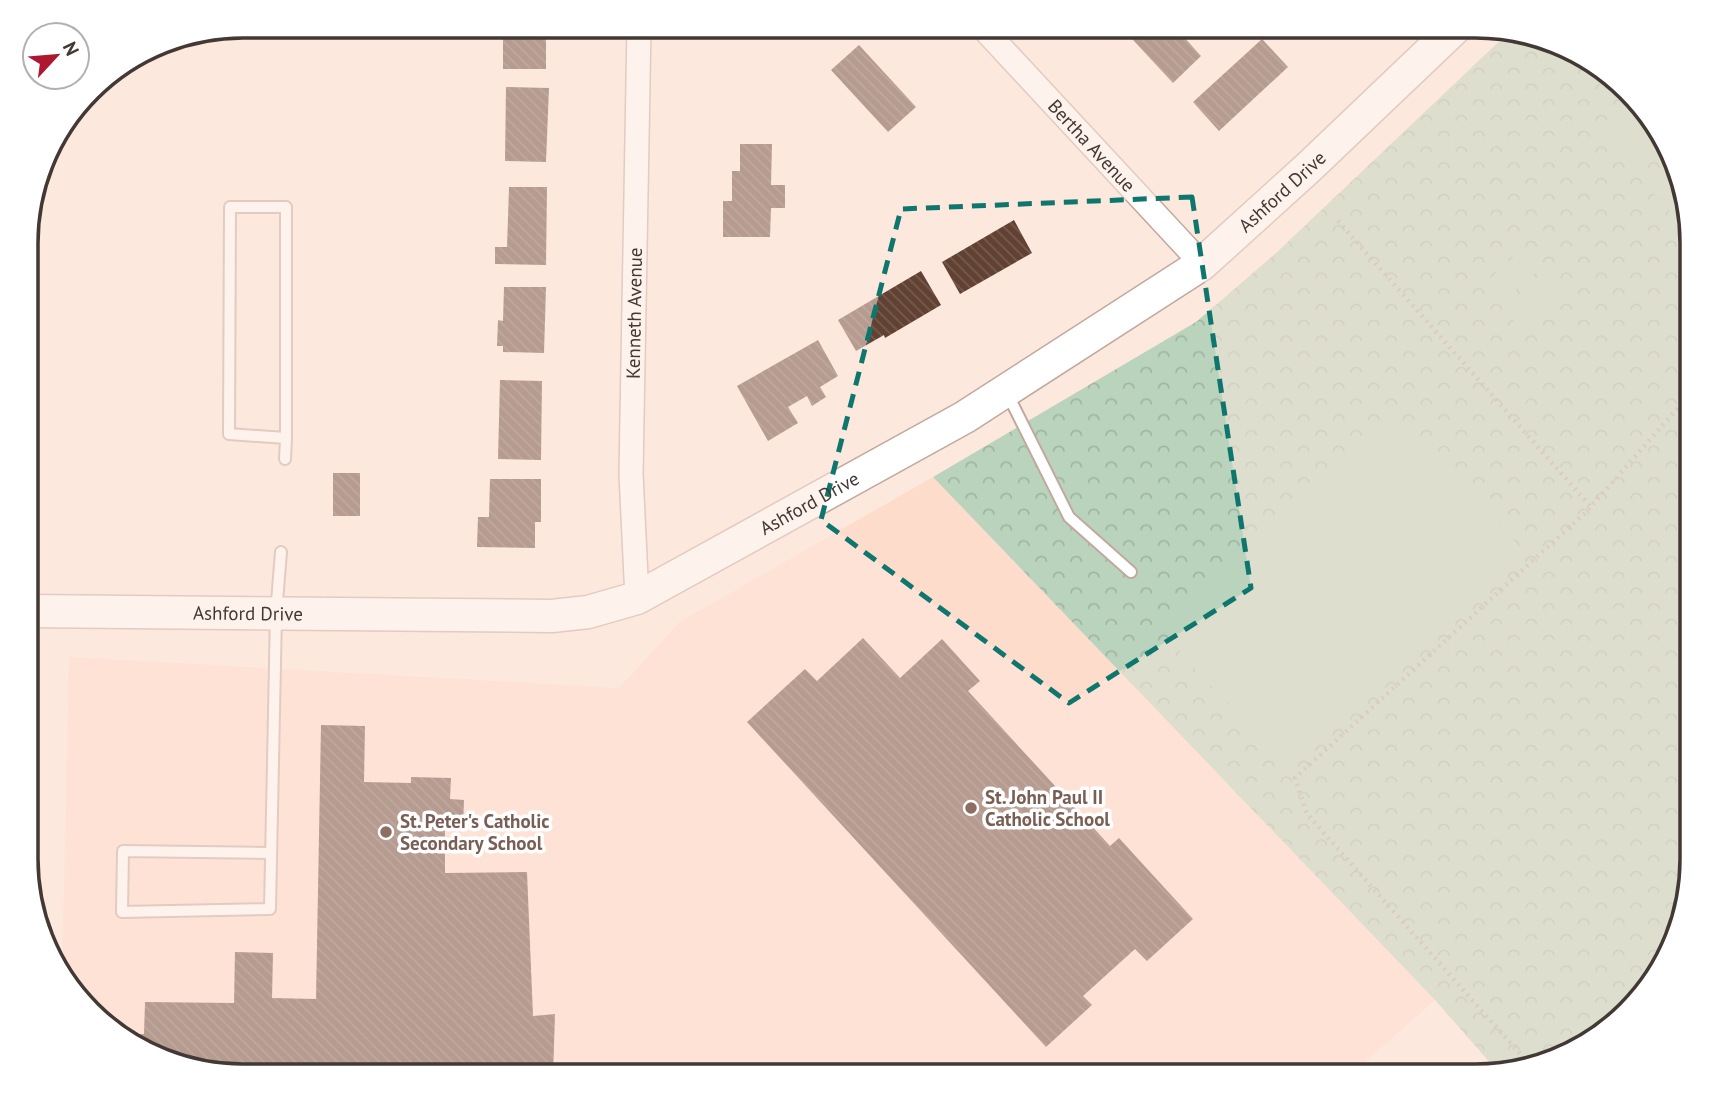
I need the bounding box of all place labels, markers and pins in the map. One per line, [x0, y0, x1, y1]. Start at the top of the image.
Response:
place label: St. John Paul II Catholic School [985, 785, 1110, 831]
marker: St. John Paul II Catholic School [963, 800, 979, 816]
place label: St. Peter's Catholic Secondary School [400, 809, 550, 855]
marker: St. Peter's Catholic Secondary School [378, 824, 394, 840]

